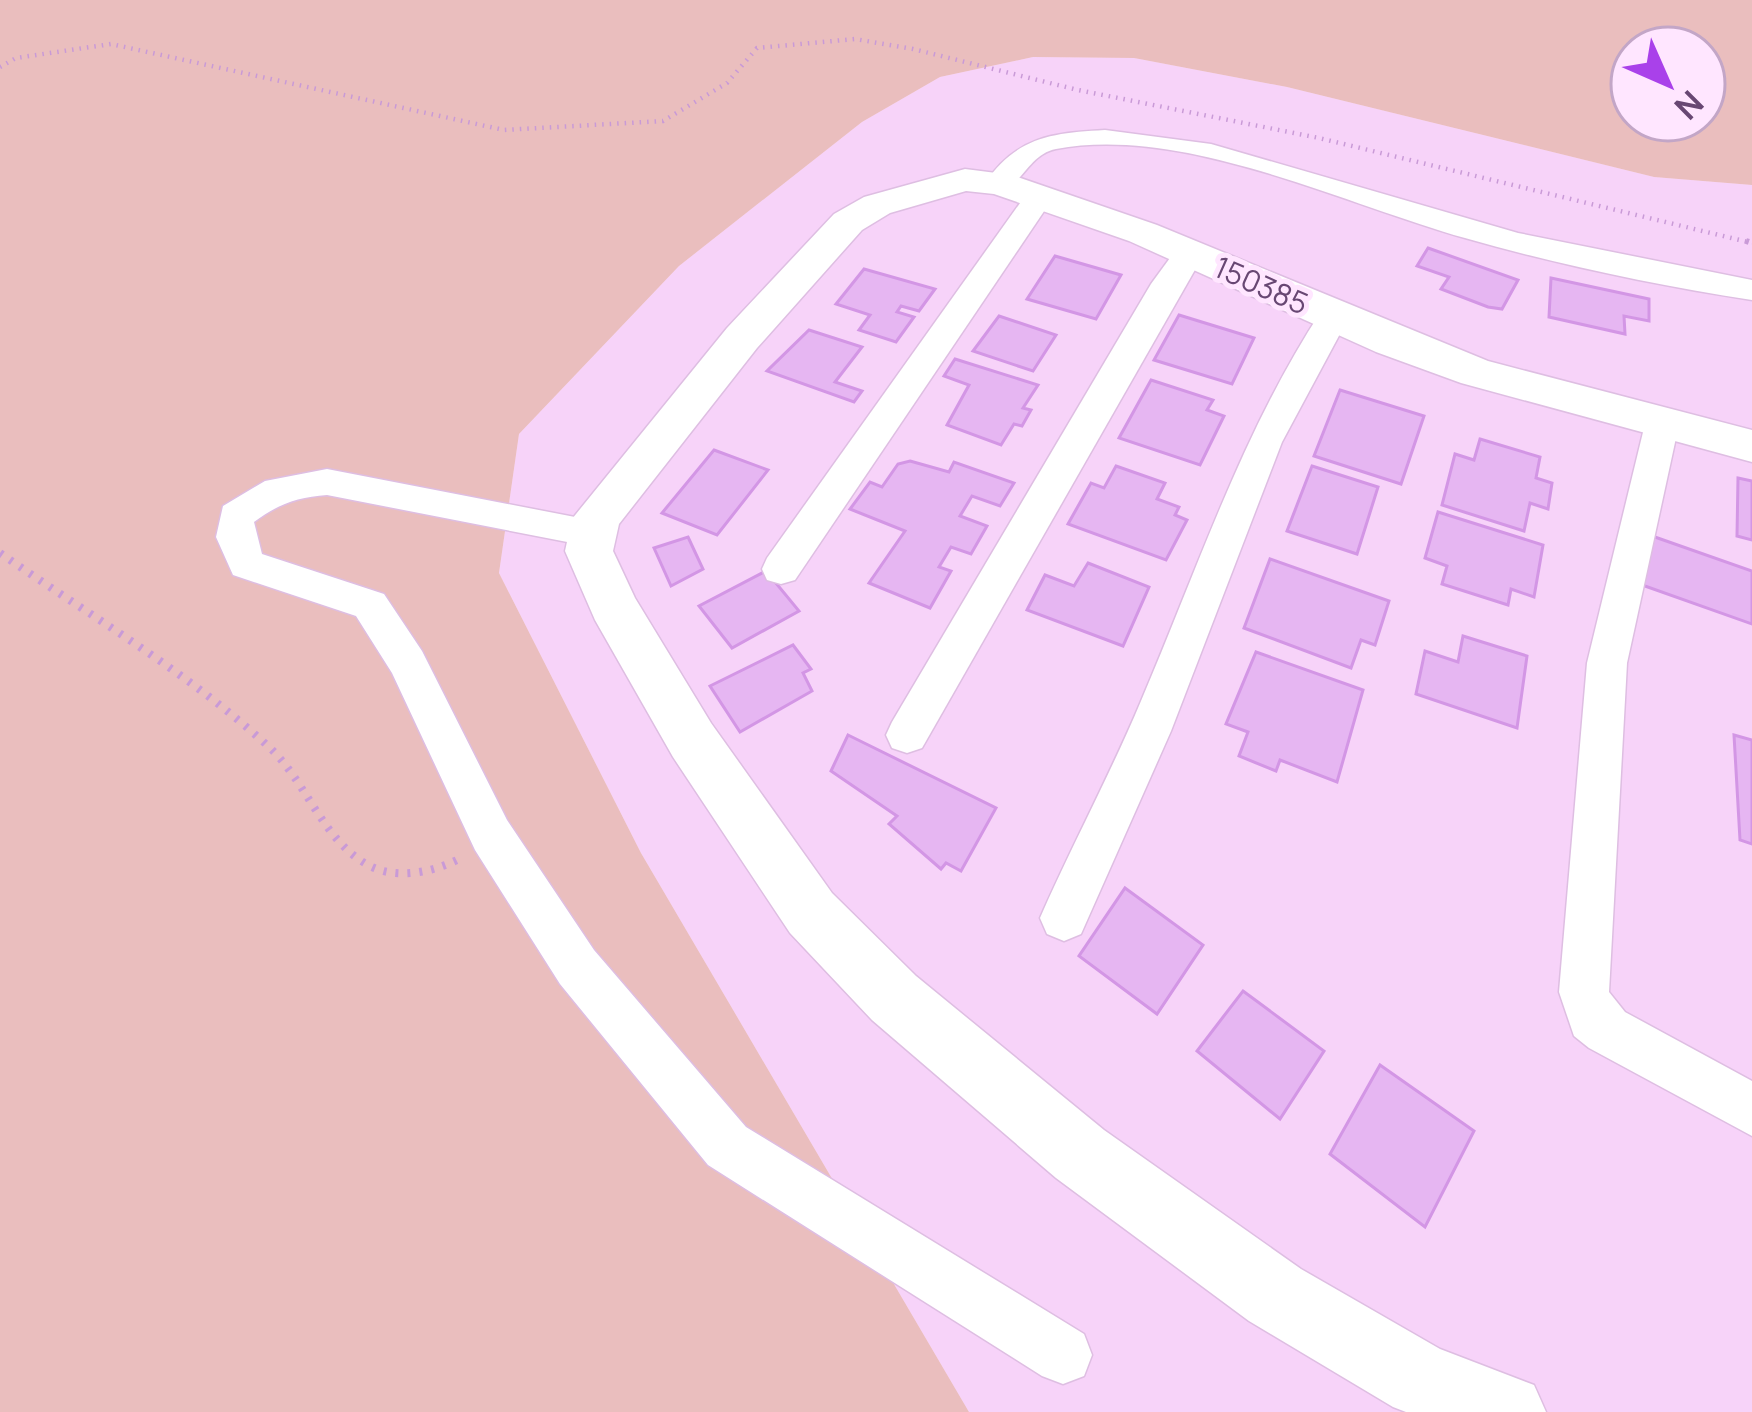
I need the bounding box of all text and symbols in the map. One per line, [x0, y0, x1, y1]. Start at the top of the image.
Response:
north arrow [1608, 24, 1728, 144]
text: N [1665, 81, 1714, 130]
street label: 150385 [1208, 246, 1315, 323]

